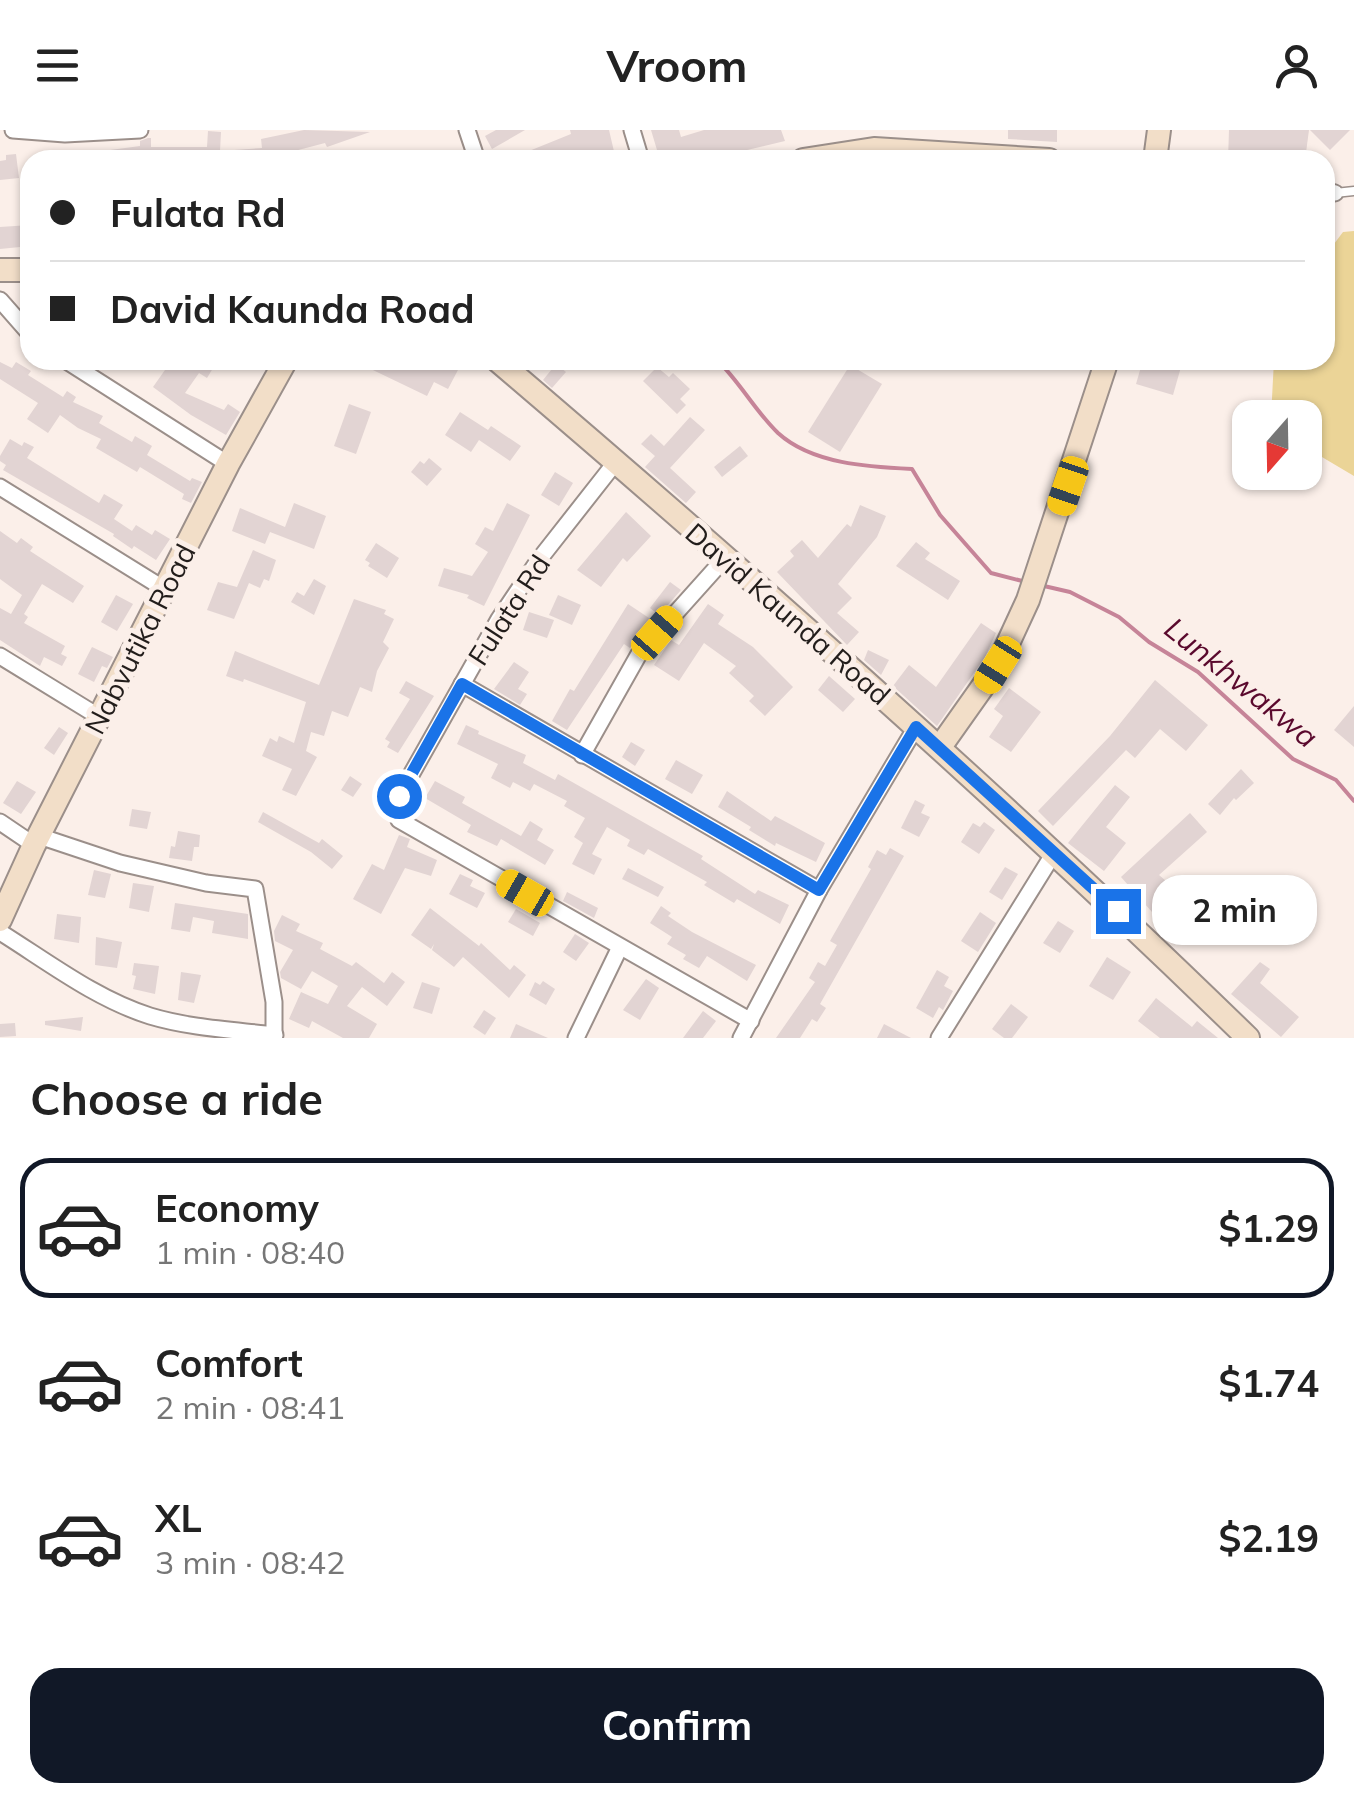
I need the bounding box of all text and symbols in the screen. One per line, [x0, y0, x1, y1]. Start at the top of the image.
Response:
text: Vroom [607, 37, 747, 93]
icon: menu [30, 38, 85, 93]
icon: person [1269, 38, 1324, 93]
text: Fulata Rd [110, 189, 286, 237]
text: David Kaunda Road [110, 285, 475, 333]
north arrow [1232, 400, 1322, 490]
map controls [1232, 400, 1322, 490]
car [1044, 453, 1092, 519]
street label: David Kaunda Road [679, 515, 898, 712]
street label: Nabvutika Road [77, 538, 203, 740]
street label: Fulata Rd [460, 548, 557, 672]
car [626, 601, 688, 665]
water label: Lunkhwakwa [1157, 609, 1326, 756]
car [969, 632, 1027, 698]
route start [377, 774, 422, 819]
car [492, 865, 558, 921]
callout: 2 min [1153, 876, 1318, 946]
route end [1096, 889, 1141, 934]
text: 2 min [1192, 890, 1277, 930]
text: Choose a ride [30, 1070, 323, 1126]
icon: car [35, 1183, 125, 1273]
text: Economy [155, 1184, 319, 1232]
text: $1.29 [1218, 1204, 1319, 1252]
text: 1 min · 08:40 [155, 1232, 345, 1272]
icon: car [35, 1338, 125, 1428]
text: Comfort [155, 1339, 303, 1387]
text: $1.74 [1218, 1359, 1319, 1407]
text: 2 min · 08:41 [155, 1387, 345, 1427]
icon: car [35, 1493, 125, 1583]
text: XL [155, 1494, 202, 1542]
text: $2.19 [1218, 1514, 1319, 1562]
text: 3 min · 08:42 [155, 1542, 345, 1582]
button: Confirm [30, 1668, 1324, 1783]

